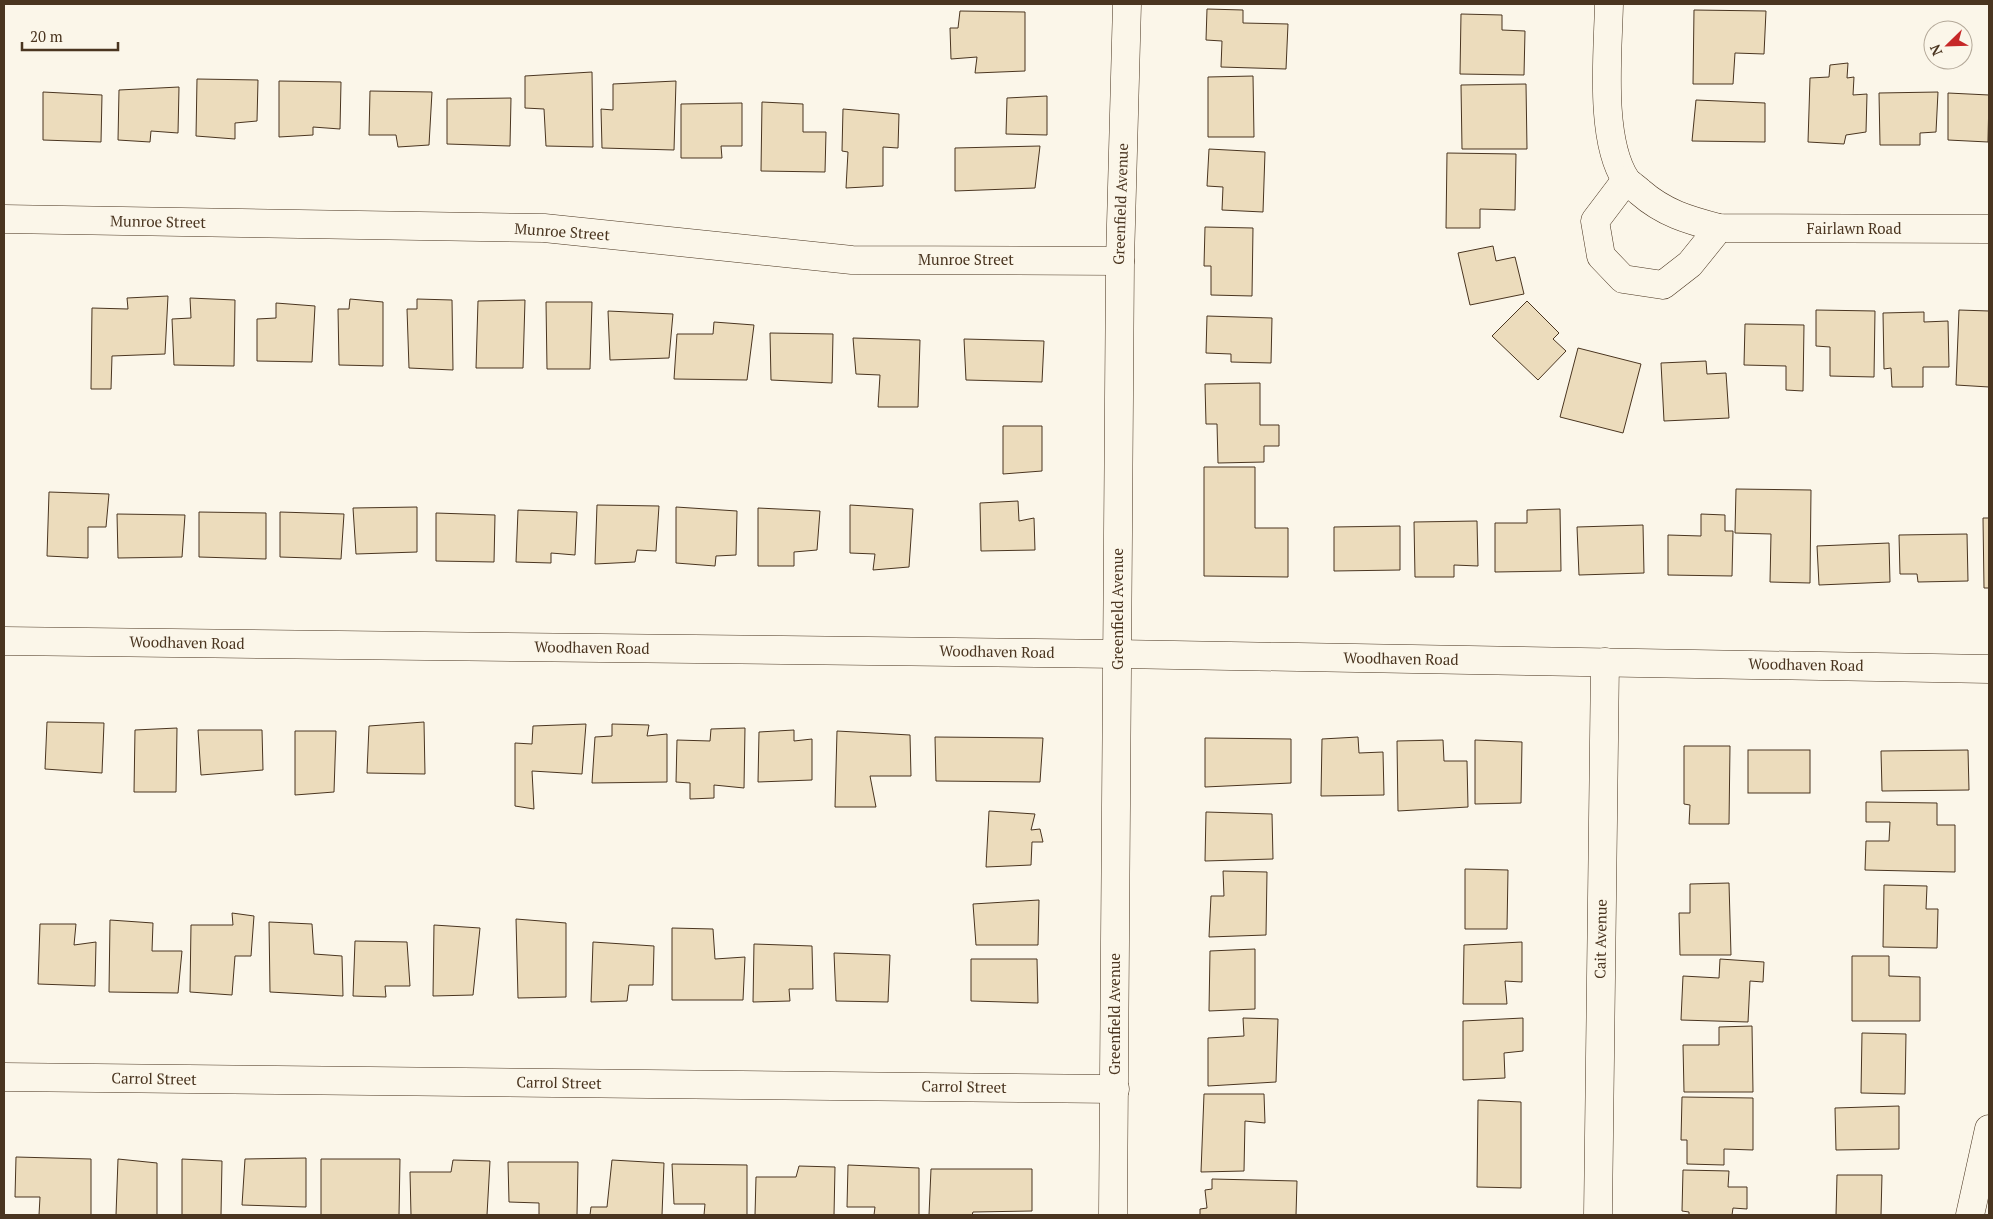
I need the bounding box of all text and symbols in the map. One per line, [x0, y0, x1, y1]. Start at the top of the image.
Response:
scale bar [22, 20, 119, 52]
north arrow [1923, 20, 1973, 70]
text: 20 m [30, 26, 63, 46]
text: N [1925, 41, 1946, 59]
street label: Greenfield Avenue [1108, 143, 1132, 265]
street label: Munroe Street [110, 210, 207, 232]
street label: Munroe Street [514, 218, 611, 244]
street label: Fairlawn Road [1806, 218, 1902, 238]
street label: Munroe Street [918, 249, 1014, 269]
street label: Greenfield Avenue [1107, 548, 1127, 670]
street label: Woodhaven Road [129, 631, 245, 653]
street label: Woodhaven Road [534, 636, 650, 658]
street label: Woodhaven Road [939, 640, 1055, 662]
street label: Woodhaven Road [1343, 647, 1459, 669]
street label: Woodhaven Road [1748, 653, 1864, 675]
street label: Cait Avenue [1589, 899, 1611, 979]
street label: Greenfield Avenue [1104, 953, 1124, 1075]
street label: Carrol Street [111, 1067, 197, 1089]
street label: Carrol Street [516, 1071, 602, 1093]
street label: Carrol Street [921, 1075, 1007, 1097]

